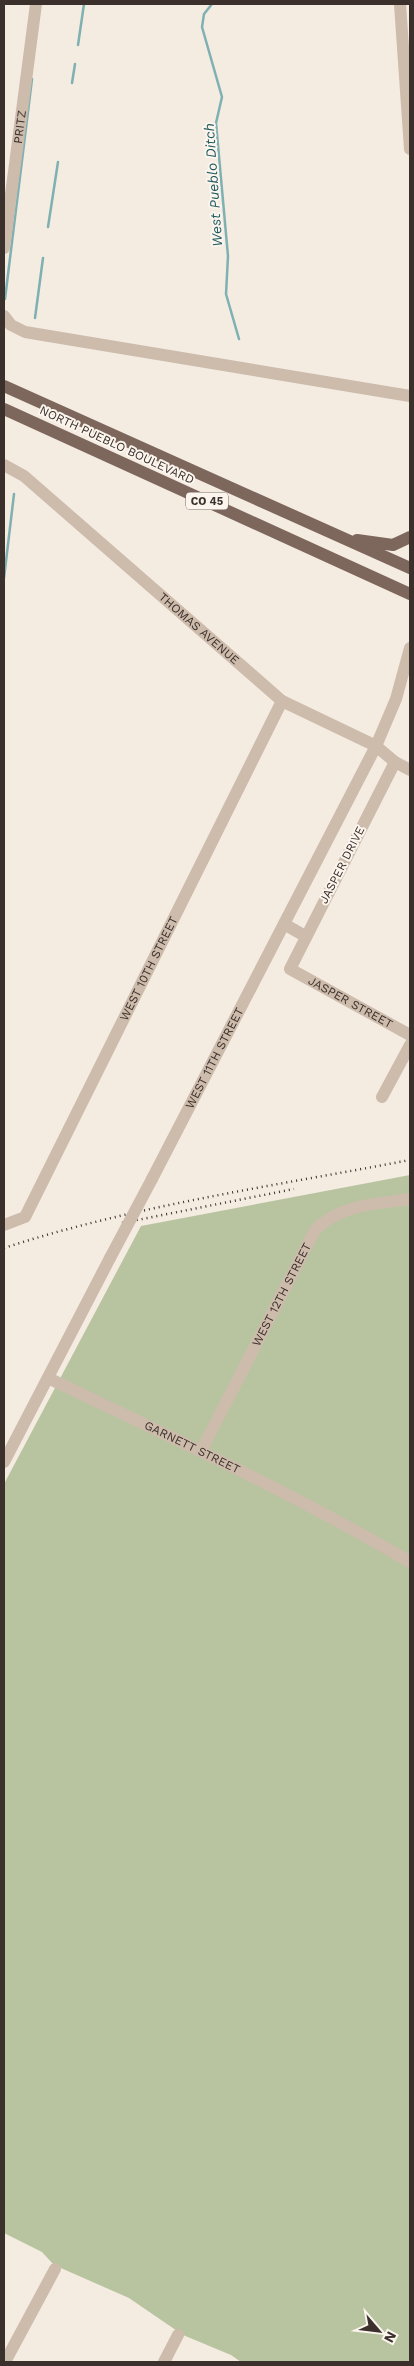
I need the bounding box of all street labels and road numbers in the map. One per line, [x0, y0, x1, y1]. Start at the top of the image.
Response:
street label: PRITZ [11, 109, 29, 145]
street label: NORTH PUEBLO BOULEVARD [38, 403, 196, 487]
road number: CO 45 [186, 492, 228, 510]
street label: THOMAS AVENUE [156, 590, 242, 668]
street label: JASPER DRIVE [317, 824, 368, 906]
street label: WEST 10TH STREET [117, 914, 181, 1023]
street label: JASPER STREET [306, 973, 395, 1031]
street label: WEST 11TH STREET [183, 1005, 246, 1111]
street label: WEST 12TH STREET [249, 1241, 314, 1349]
street label: GARNETT STREET [142, 1418, 242, 1476]

